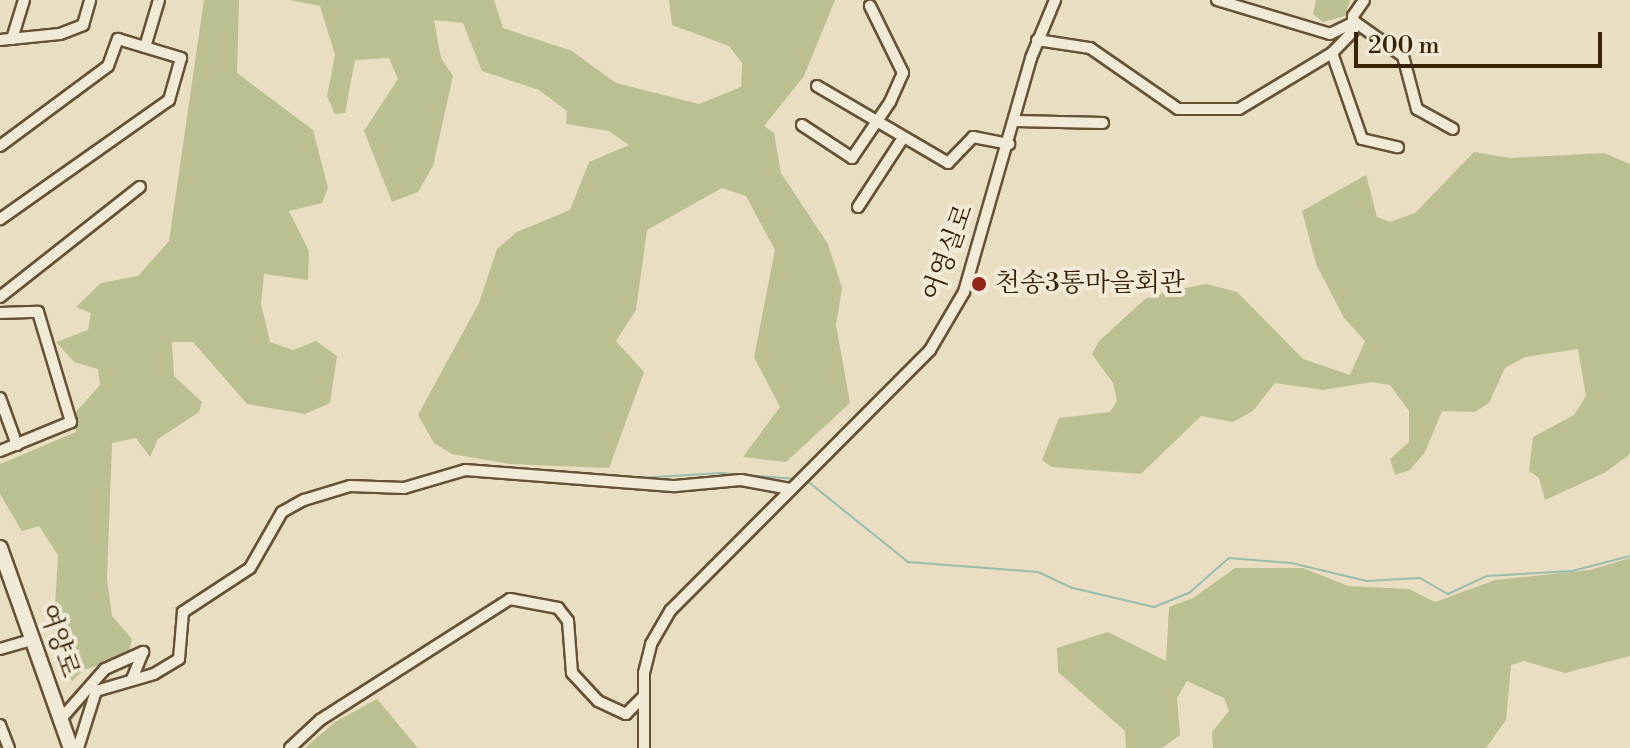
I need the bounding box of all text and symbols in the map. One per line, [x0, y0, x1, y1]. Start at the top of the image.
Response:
scale bar [1358, 16, 1606, 66]
text: 200 m [1368, 31, 1439, 61]
street label: 어영실로 [917, 200, 981, 306]
place label: 천송3통마을회관 [995, 268, 1185, 300]
marker: 천송3통마을회관 [970, 275, 988, 293]
street label: 여양로 [31, 600, 85, 682]

